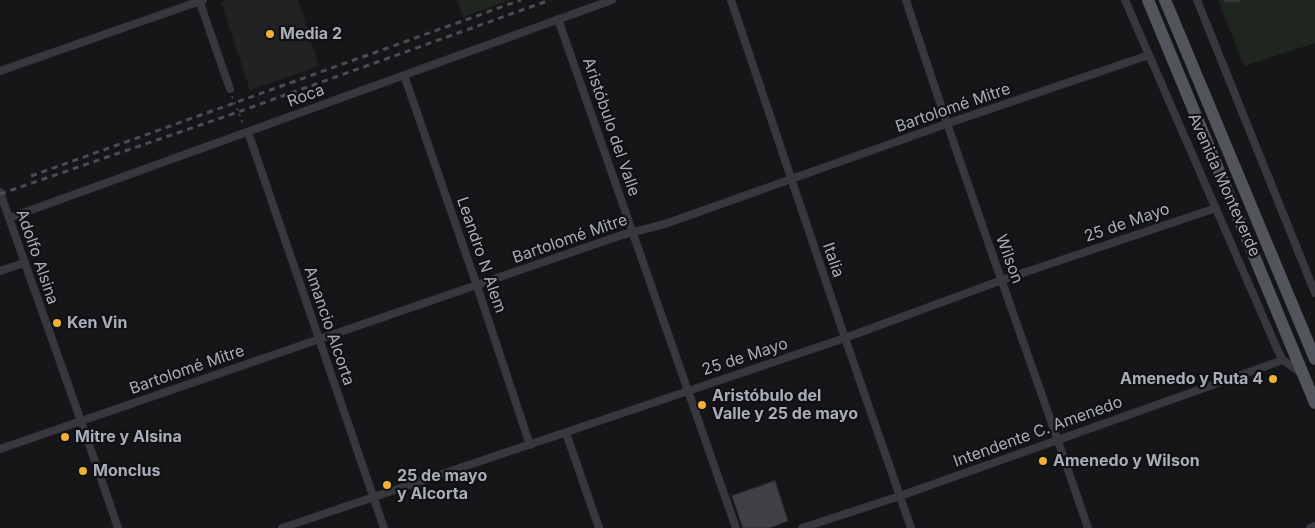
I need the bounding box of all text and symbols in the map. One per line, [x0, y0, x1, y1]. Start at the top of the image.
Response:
place label: Media 2 [280, 24, 342, 44]
marker: Media 2 [264, 28, 276, 40]
street label: Aristóbulo del Valle [578, 55, 644, 199]
street label: Bartolomé Mitre [893, 79, 1013, 137]
street label: Roca [285, 80, 327, 112]
street label: Avenida Monteverde [1184, 110, 1264, 260]
street label: Leandro N Alem [452, 194, 510, 316]
street label: 25 de Mayo [1082, 199, 1172, 247]
street label: Adolfo Alsina [12, 207, 62, 307]
street label: Bartolomé Mitre [510, 210, 630, 268]
street label: Wilson [991, 232, 1027, 286]
street label: Italia [818, 240, 848, 280]
street label: Amancio Alcorta [300, 264, 358, 388]
place label: Ken Vin [67, 313, 127, 333]
marker: Ken Vin [51, 317, 63, 329]
street label: 25 de Mayo [700, 334, 790, 380]
street label: Bartolomé Mitre [127, 341, 247, 399]
place label: Amenedo y Ruta 4 [1120, 369, 1263, 389]
marker: Amenedo y Ruta 4 [1267, 373, 1279, 385]
place label: Aristóbulo del Valle y 25 de mayo [712, 386, 858, 424]
street label: Intendente C. Amenedo [951, 392, 1125, 472]
marker: Aristóbulo del Valle y 25 de mayo [696, 399, 708, 411]
place label: Mitre y Alsina [75, 427, 182, 447]
marker: Mitre y Alsina [59, 431, 71, 443]
place label: Amenedo y Wilson [1053, 451, 1200, 471]
marker: Amenedo y Wilson [1037, 455, 1049, 467]
place label: Monclus [93, 461, 160, 481]
marker: Monclus [77, 465, 89, 477]
place label: 25 de mayo y Alcorta [397, 466, 487, 504]
marker: 25 de mayo y Alcorta [381, 479, 393, 491]

